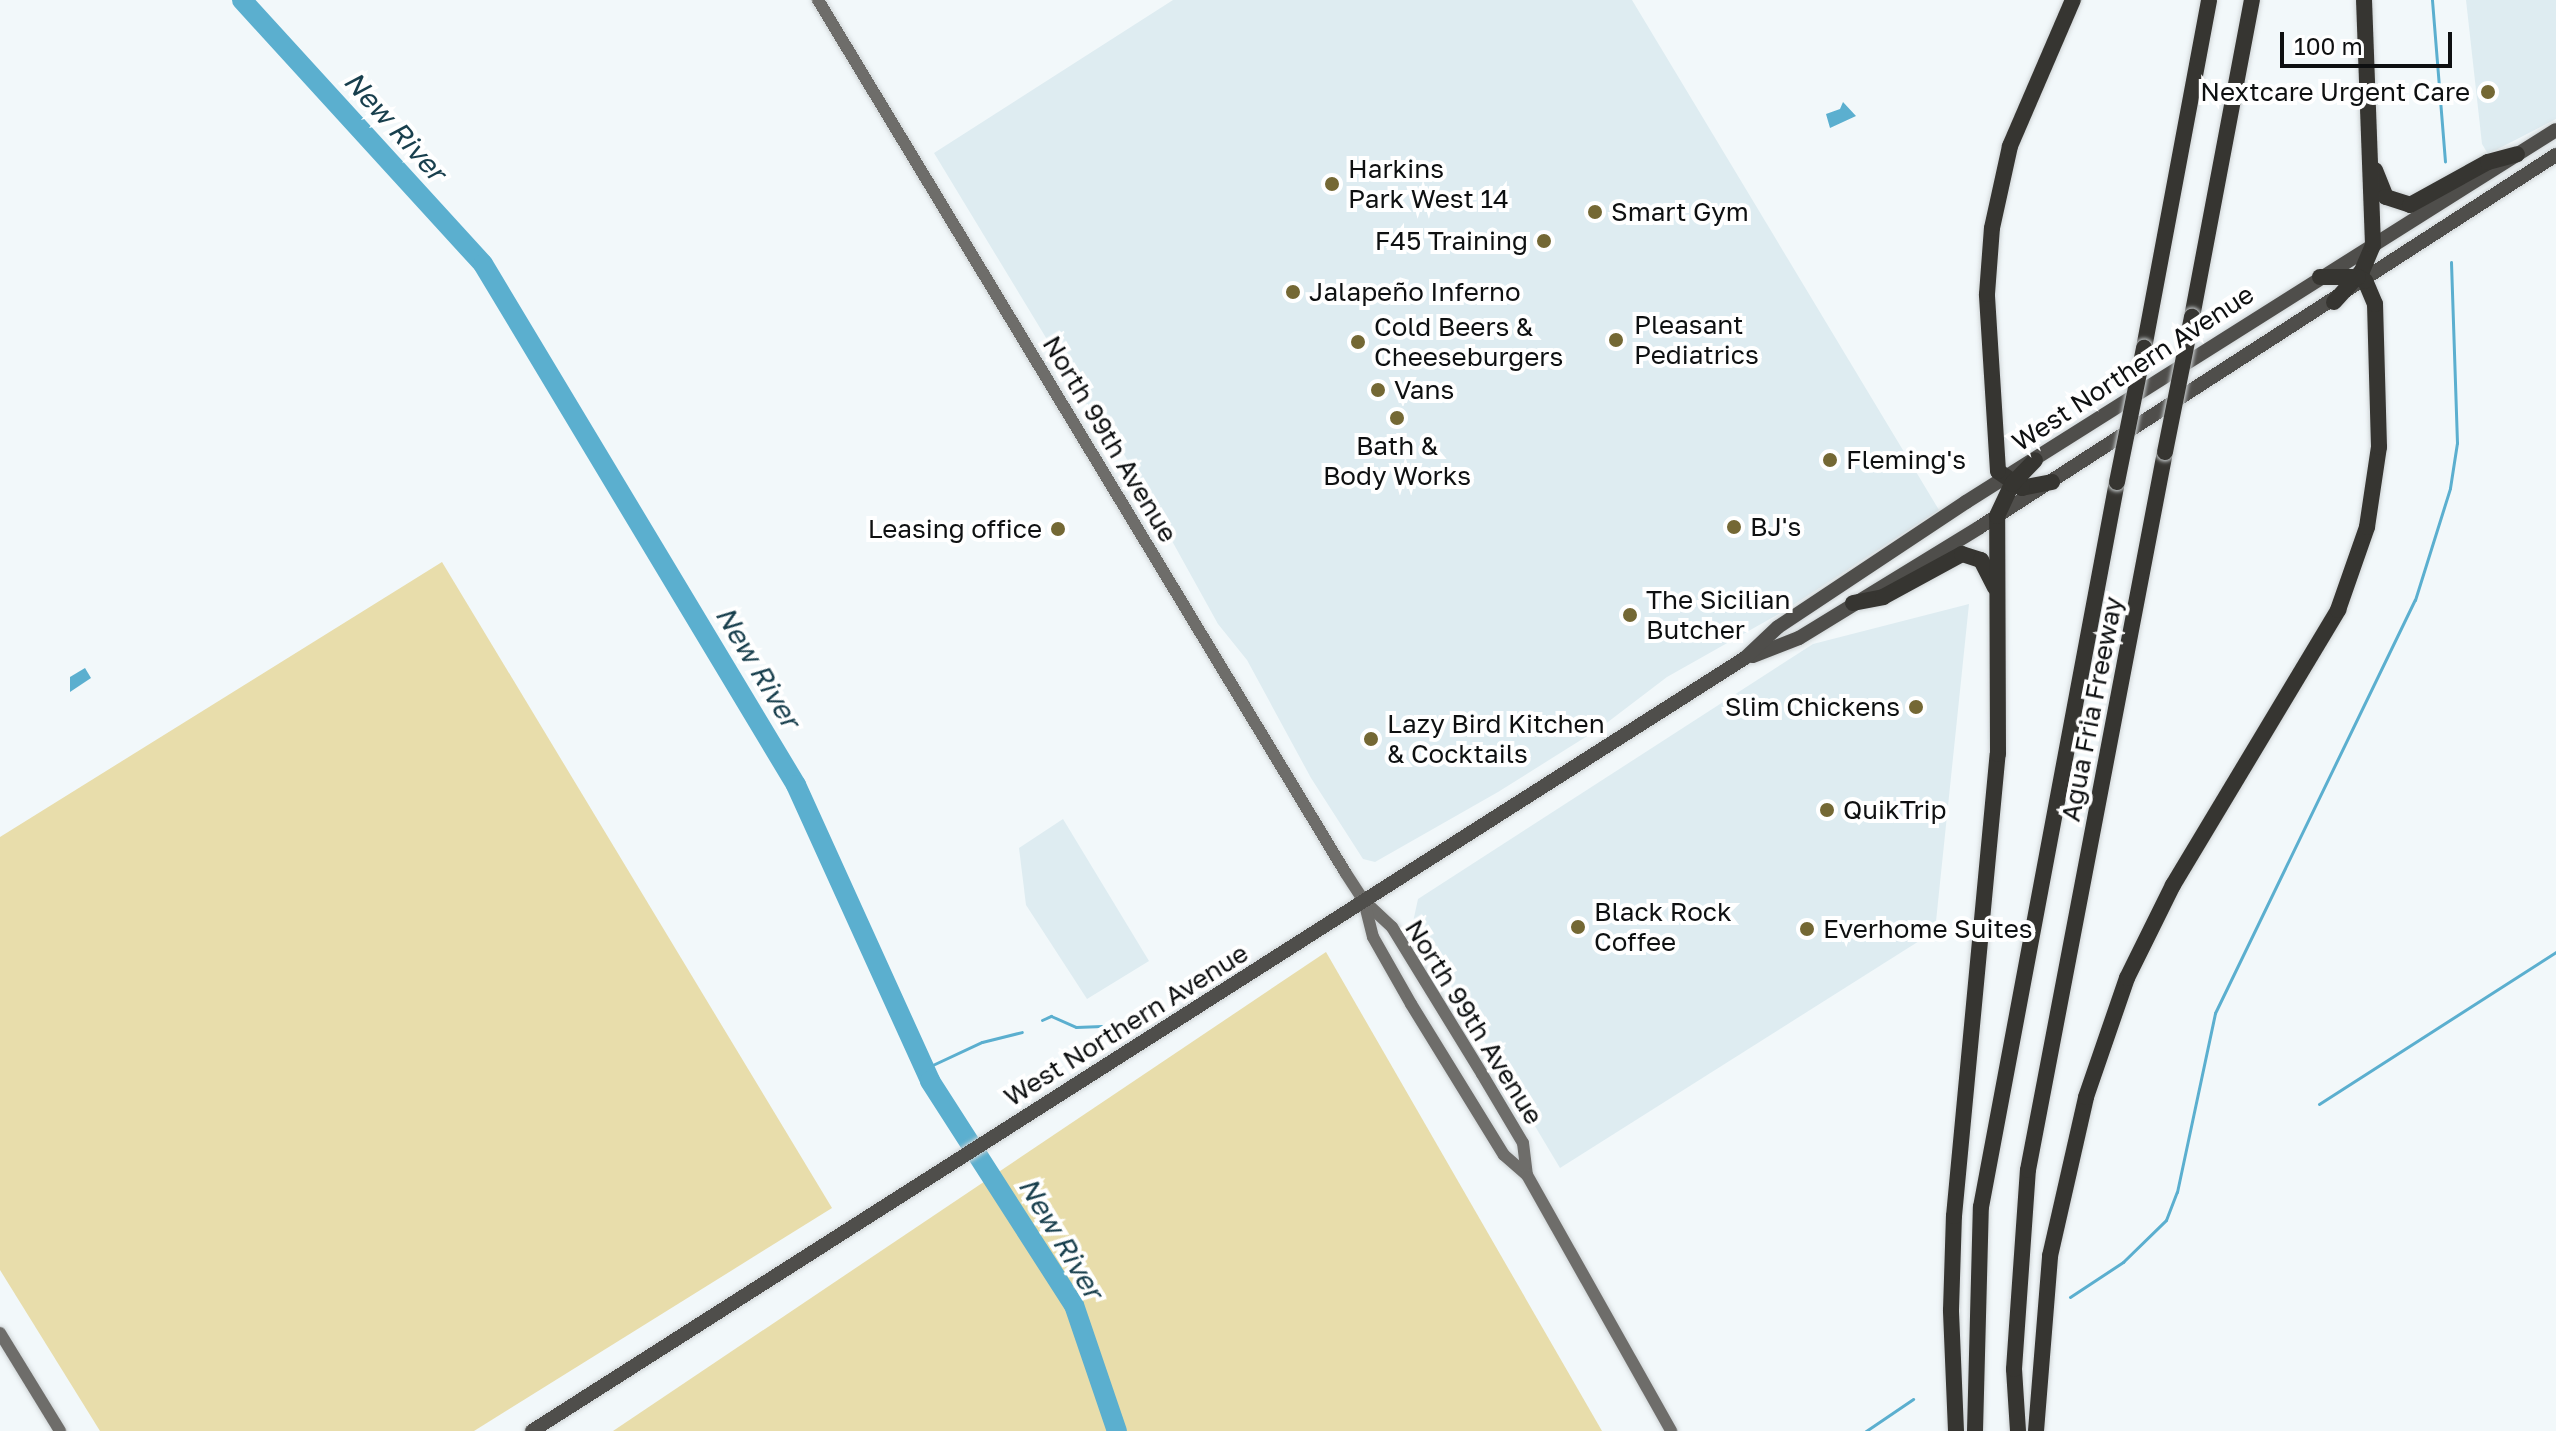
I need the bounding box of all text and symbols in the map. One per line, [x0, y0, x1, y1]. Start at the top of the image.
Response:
scale bar [2284, 16, 2456, 66]
text: 100 m [2294, 31, 2363, 60]
water label: New River [337, 64, 453, 188]
place label: Nextcare Urgent Care [2200, 76, 2470, 108]
marker: Nextcare Urgent Care [2477, 81, 2499, 103]
place label: Harkins Park West 14 [1348, 153, 1509, 214]
marker: Harkins Park West 14 [1323, 175, 1341, 193]
place label: Smart Gym [1611, 196, 1749, 228]
marker: Smart Gym [1586, 203, 1604, 221]
place label: F45 Training [1375, 225, 1528, 257]
marker: F45 Training [1535, 232, 1553, 250]
place label: Jalapeño Inferno [1309, 276, 1520, 308]
street label: West Northern Avenue [2006, 278, 2260, 458]
marker: Jalapeño Inferno [1284, 283, 1302, 301]
place label: Pleasant Pediatrics [1634, 309, 1759, 370]
place label: Cold Beers & Cheeseburgers [1374, 311, 1563, 372]
marker: Pleasant Pediatrics [1605, 329, 1627, 351]
street label: North 99th Avenue [1036, 330, 1184, 548]
marker: Cold Beers & Cheeseburgers [1349, 333, 1367, 351]
place label: Vans [1394, 374, 1454, 406]
marker: Vans [1369, 381, 1387, 399]
marker: Bath & Body Works [1388, 409, 1406, 427]
place label: Bath & Body Works [1323, 430, 1471, 492]
place label: Fleming's [1846, 444, 1966, 476]
marker: Fleming's [1821, 451, 1839, 469]
place label: BJ's [1750, 511, 1801, 543]
place label: Leasing office [868, 513, 1042, 545]
marker: BJ's [1725, 518, 1743, 536]
marker: Leasing office [1049, 520, 1067, 538]
place label: The Sicilian Butcher [1646, 584, 1790, 646]
street label: Agua Fria Freeway [2055, 594, 2129, 824]
water label: New River [709, 600, 807, 734]
marker: The Sicilian Butcher [1621, 606, 1639, 624]
place label: Slim Chickens [1725, 691, 1900, 723]
marker: Slim Chickens [1907, 698, 1925, 716]
place label: Lazy Bird Kitchen & Cocktails [1387, 708, 1605, 770]
marker: Lazy Bird Kitchen & Cocktails [1362, 730, 1380, 748]
place label: QuikTrip [1843, 794, 1947, 826]
marker: QuikTrip [1818, 801, 1836, 819]
place label: Black Rock Coffee [1594, 896, 1732, 958]
place label: Everhome Suites [1823, 913, 2033, 945]
street label: North 99th Avenue [1398, 914, 1550, 1130]
marker: Black Rock Coffee [1569, 918, 1587, 936]
marker: Everhome Suites [1798, 920, 1816, 938]
street label: West Northern Avenue [998, 937, 1254, 1113]
water label: New River [1012, 1171, 1110, 1305]

